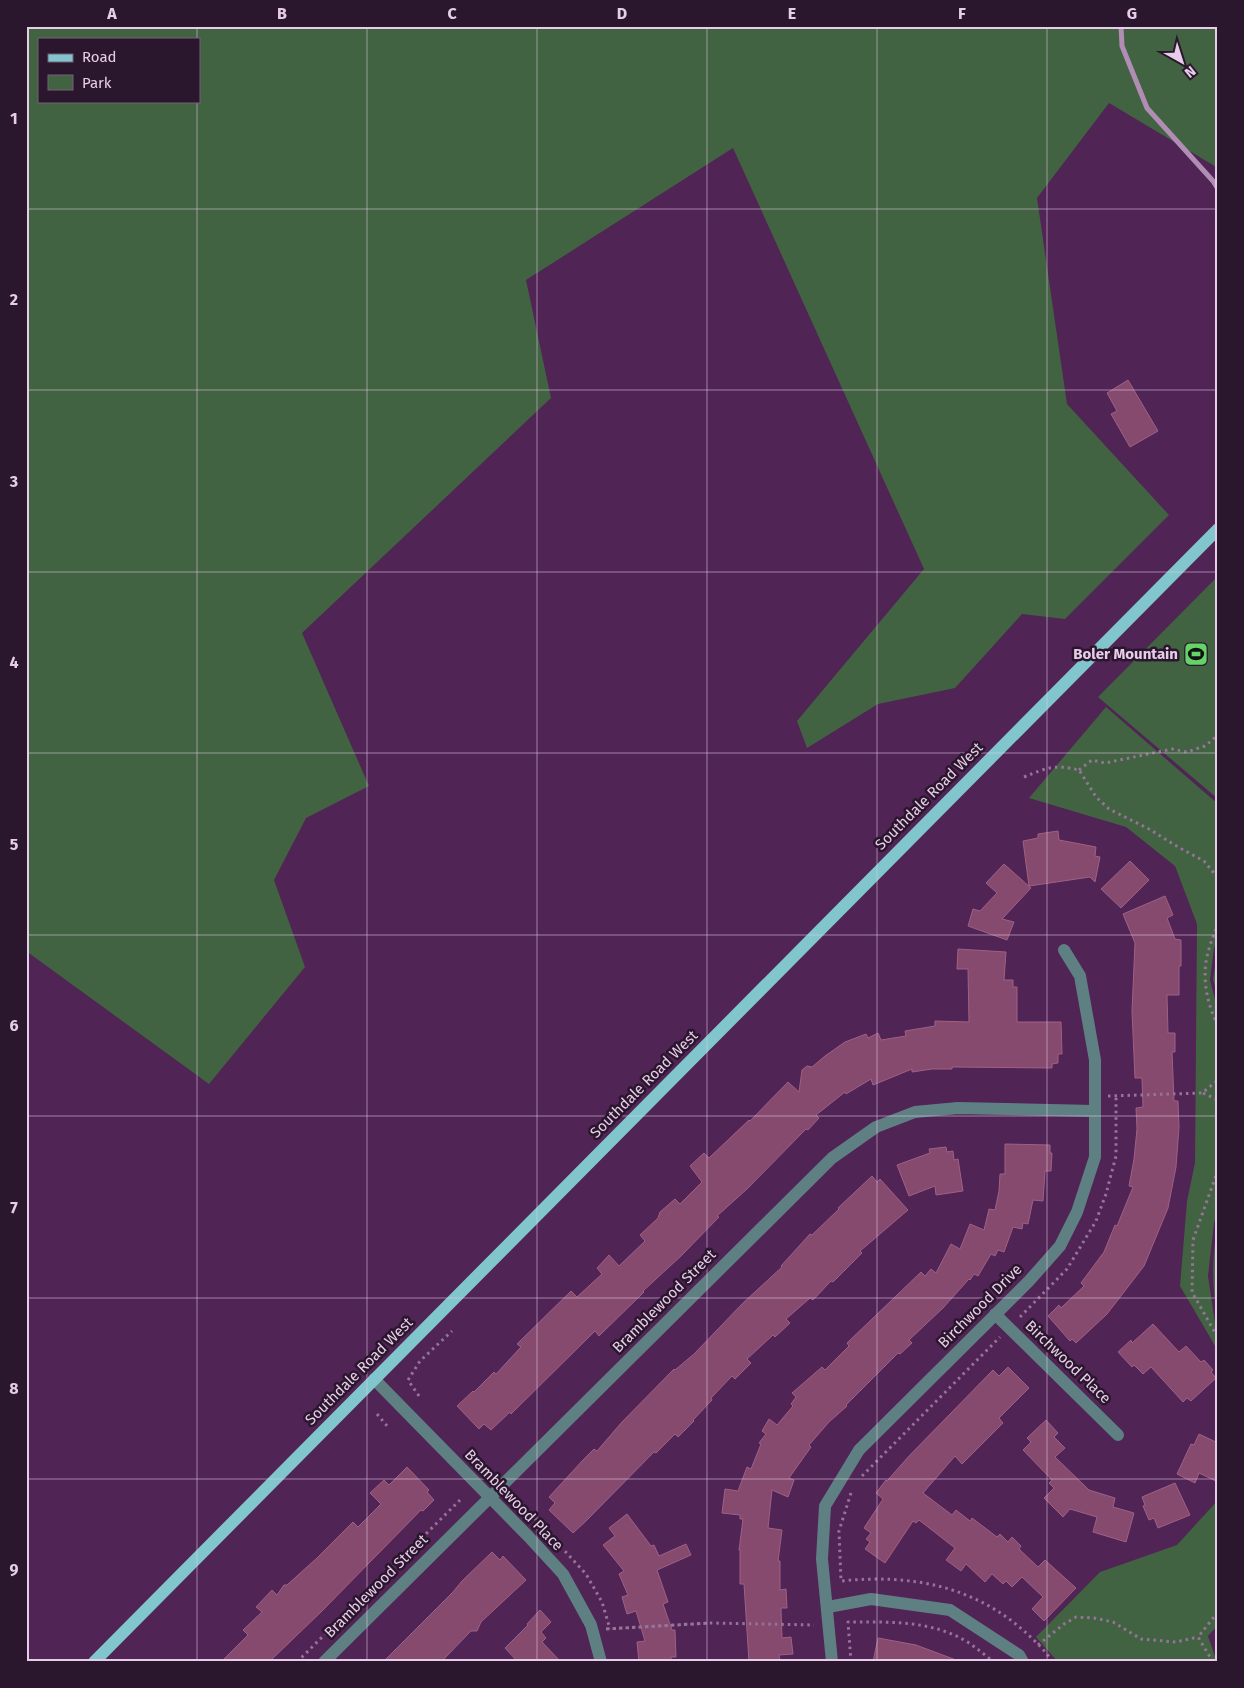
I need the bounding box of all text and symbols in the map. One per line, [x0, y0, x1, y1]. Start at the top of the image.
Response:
text: A [106, 4, 117, 23]
text: B [277, 4, 287, 23]
text: C [447, 4, 457, 23]
text: D [617, 4, 627, 23]
text: E [788, 4, 796, 23]
text: F [958, 4, 966, 23]
text: G [1127, 4, 1137, 23]
legend [38, 38, 200, 102]
north arrow [1156, 38, 1206, 88]
text: Road [82, 48, 117, 66]
text: N [1181, 62, 1199, 81]
text: Park [82, 74, 112, 92]
text: 1 [10, 109, 18, 128]
text: 2 [10, 290, 18, 309]
text: 3 [9, 472, 18, 491]
sports icon: Boler Mountain [1183, 641, 1209, 667]
place label: Boler Mountain [1073, 645, 1178, 663]
text: 4 [9, 653, 19, 672]
street label: Southdale Road West [871, 738, 987, 854]
text: 5 [10, 835, 19, 854]
text: 6 [9, 1016, 19, 1035]
street label: Southdale Road West [586, 1026, 702, 1142]
text: 7 [10, 1198, 18, 1217]
street label: Bramblewood Street [609, 1245, 720, 1356]
street label: Birchwood Drive [934, 1260, 1026, 1352]
street label: Southdale Road West [301, 1313, 417, 1429]
street label: Birchwood Place [1021, 1317, 1115, 1407]
text: 8 [9, 1379, 19, 1398]
street label: Bramblewood Place [461, 1446, 567, 1554]
street label: Bramblewood Street [321, 1530, 432, 1641]
text: 9 [10, 1560, 19, 1579]

